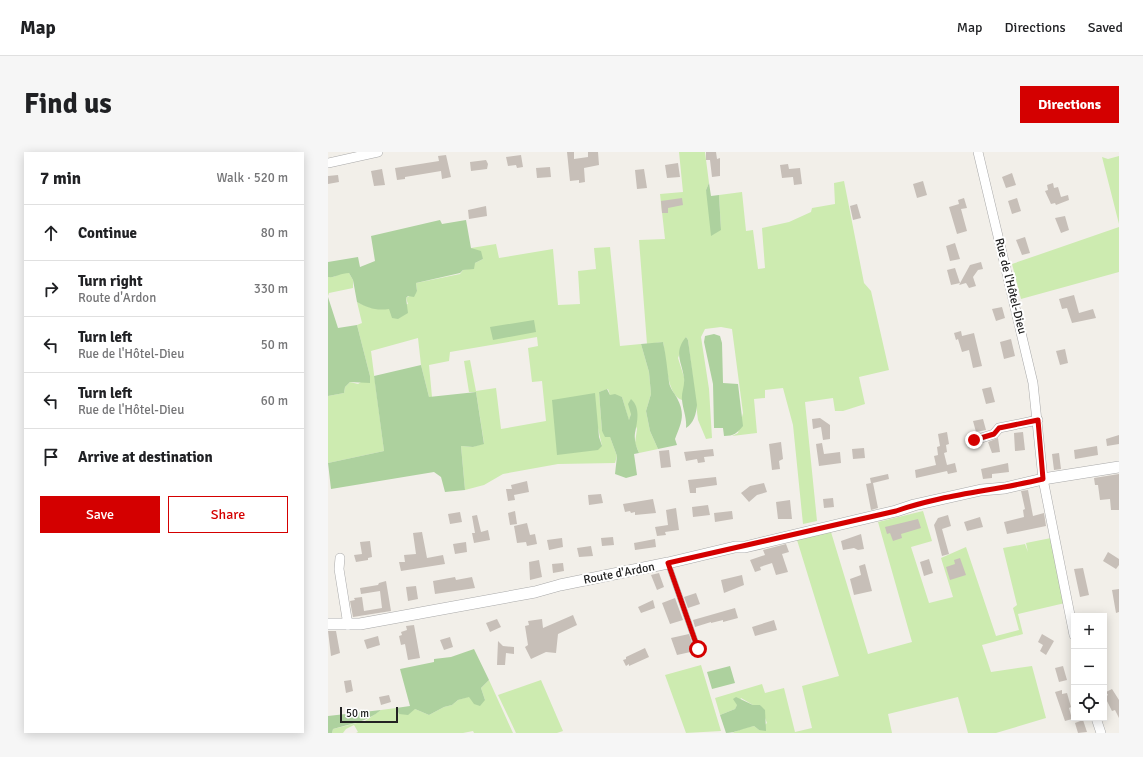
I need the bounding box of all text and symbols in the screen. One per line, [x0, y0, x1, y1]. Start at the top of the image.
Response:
text: Map [20, 16, 56, 40]
text: Map [957, 19, 983, 36]
text: Directions [1005, 19, 1066, 36]
text: Saved [1088, 19, 1123, 36]
button: Directions [1020, 86, 1119, 123]
text: Find us [24, 87, 112, 121]
text: 7 min [40, 168, 81, 189]
text: Walk · 520 m [217, 170, 288, 186]
icon: ahead [40, 222, 62, 244]
text: Continue [78, 224, 137, 242]
text: 80 m [261, 225, 288, 241]
street label: Rue de l'Hôtel-Dieu [991, 237, 1030, 336]
text: Turn right [78, 272, 143, 290]
icon: right [40, 278, 62, 300]
text: 330 m [254, 281, 288, 297]
text: Route d'Ardon [78, 290, 156, 306]
text: Turn left [78, 328, 132, 346]
icon: left [40, 334, 62, 356]
text: 50 m [261, 337, 288, 353]
text: Rue de l'Hôtel-Dieu [78, 346, 184, 362]
text: Turn left [78, 384, 132, 402]
icon: left [40, 390, 62, 412]
text: 60 m [261, 393, 288, 409]
text: Rue de l'Hôtel-Dieu [78, 402, 184, 418]
route end [965, 431, 983, 449]
icon: arrive [40, 446, 62, 468]
text: Arrive at destination [78, 448, 213, 466]
button: Save [40, 496, 160, 533]
button: Share [168, 496, 288, 533]
street label: Route d'Ardon [582, 559, 656, 588]
map controls [1071, 613, 1107, 721]
button: + [1071, 613, 1107, 649]
route start [689, 640, 707, 658]
button: − [1071, 649, 1107, 685]
button: locate [1071, 685, 1107, 721]
scale bar [340, 705, 398, 724]
text: 50 m [346, 707, 369, 720]

